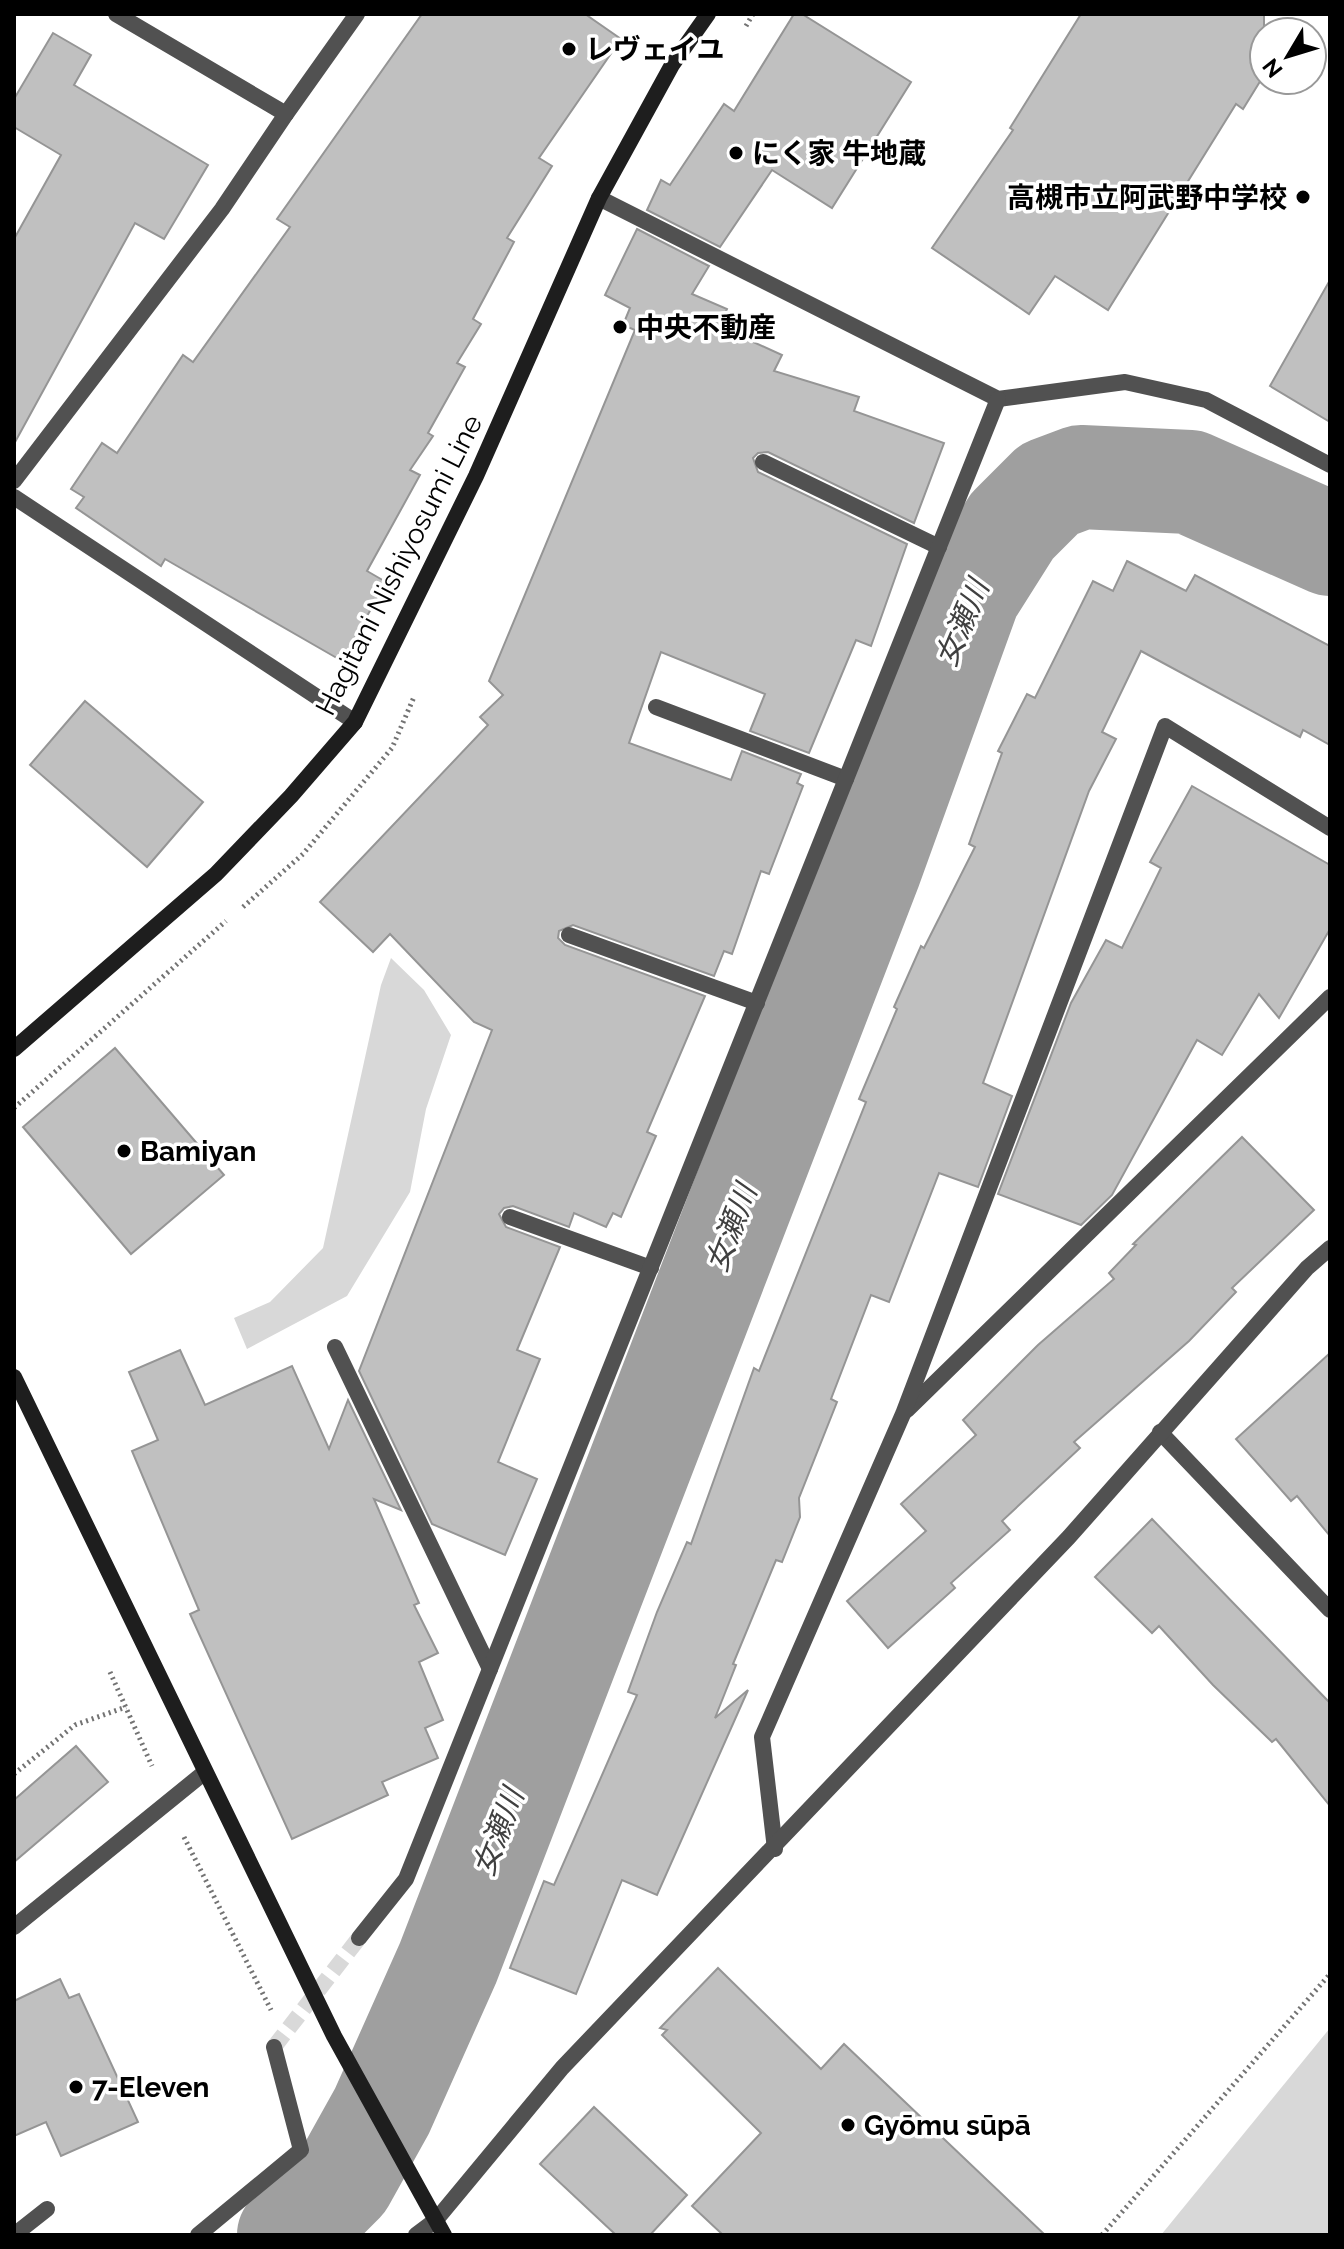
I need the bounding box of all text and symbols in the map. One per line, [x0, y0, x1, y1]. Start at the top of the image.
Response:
north arrow [1248, 16, 1328, 96]
place label: レヴェイユ [585, 33, 724, 66]
marker: レヴェイユ [560, 40, 578, 58]
text: N [1257, 54, 1288, 83]
place label: にく家 牛地蔵 [752, 137, 926, 170]
marker: にく家 牛地蔵 [727, 144, 745, 162]
place label: 高槻市立阿武野中学校 [1007, 181, 1287, 214]
marker: 高槻市立阿武野中学校 [1294, 188, 1312, 206]
place label: 中央不動産 [636, 311, 776, 344]
marker: 中央不動産 [611, 318, 629, 336]
street label: Hagitani Nishiyosumi Line [309, 409, 489, 721]
water label: 女瀬川 [928, 572, 997, 671]
place label: Bamiyan [140, 1135, 256, 1168]
marker: Bamiyan [115, 1142, 133, 1160]
water label: 女瀬川 [699, 1177, 765, 1276]
water label: 女瀬川 [466, 1781, 532, 1880]
place label: 7-Eleven [92, 2071, 209, 2104]
marker: 7-Eleven [67, 2078, 85, 2096]
place label: Gyōmu sūpā [864, 2109, 1031, 2142]
marker: Gyōmu sūpā [839, 2116, 857, 2134]

